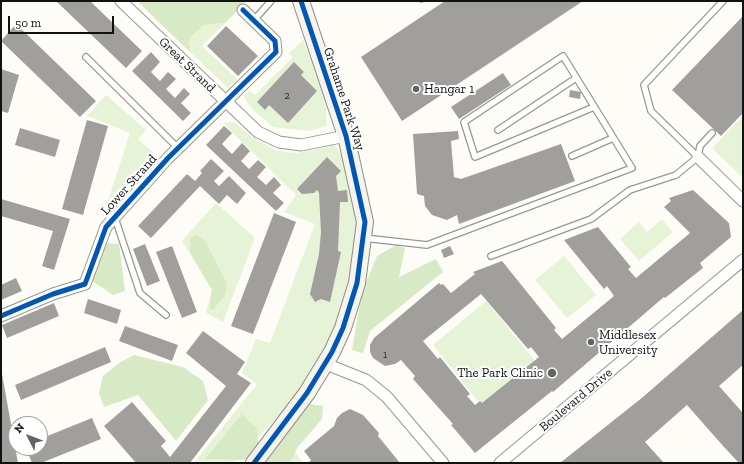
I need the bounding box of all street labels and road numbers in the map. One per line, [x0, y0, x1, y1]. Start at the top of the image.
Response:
street label: Great Strand [155, 34, 219, 96]
street label: Grahame Park Way [320, 45, 368, 153]
street label: Lower Strand [98, 152, 160, 218]
street label: Boulevard Drive [536, 365, 616, 435]

